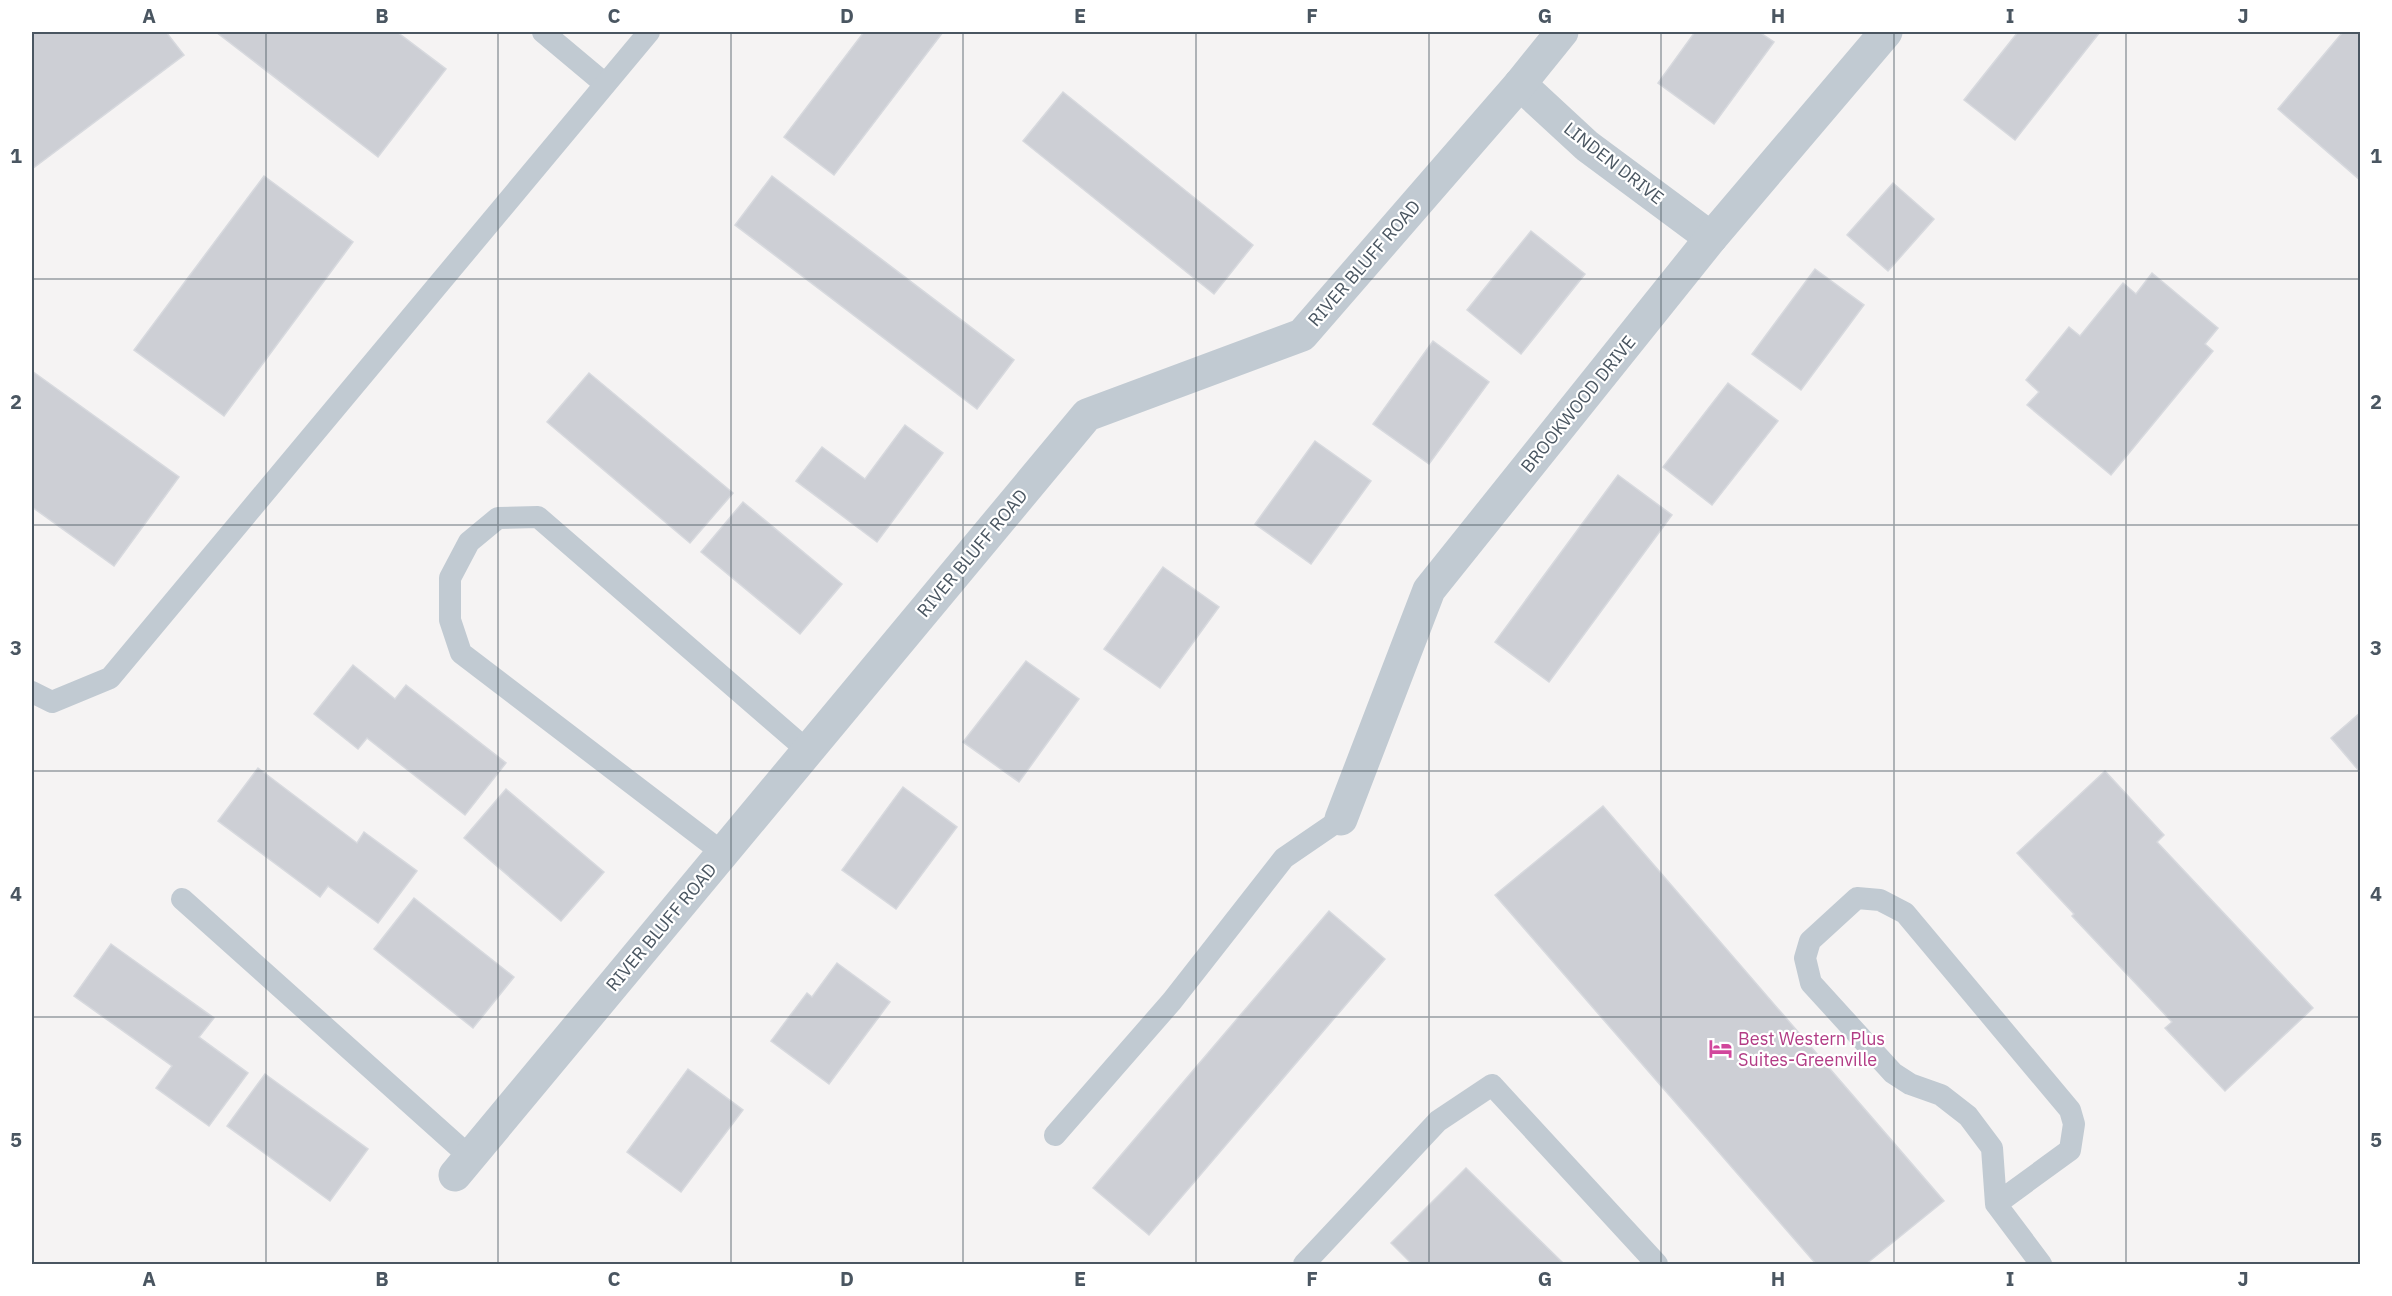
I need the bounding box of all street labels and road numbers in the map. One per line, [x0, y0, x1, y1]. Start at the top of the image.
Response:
street label: LINDEN DRIVE [1559, 117, 1669, 209]
street label: RIVER BLUFF ROAD [1303, 195, 1425, 331]
street label: BROOKWOOD DRIVE [1516, 331, 1640, 477]
street label: RIVER BLUFF ROAD [912, 484, 1032, 622]
street label: RIVER BLUFF ROAD [601, 858, 721, 996]

